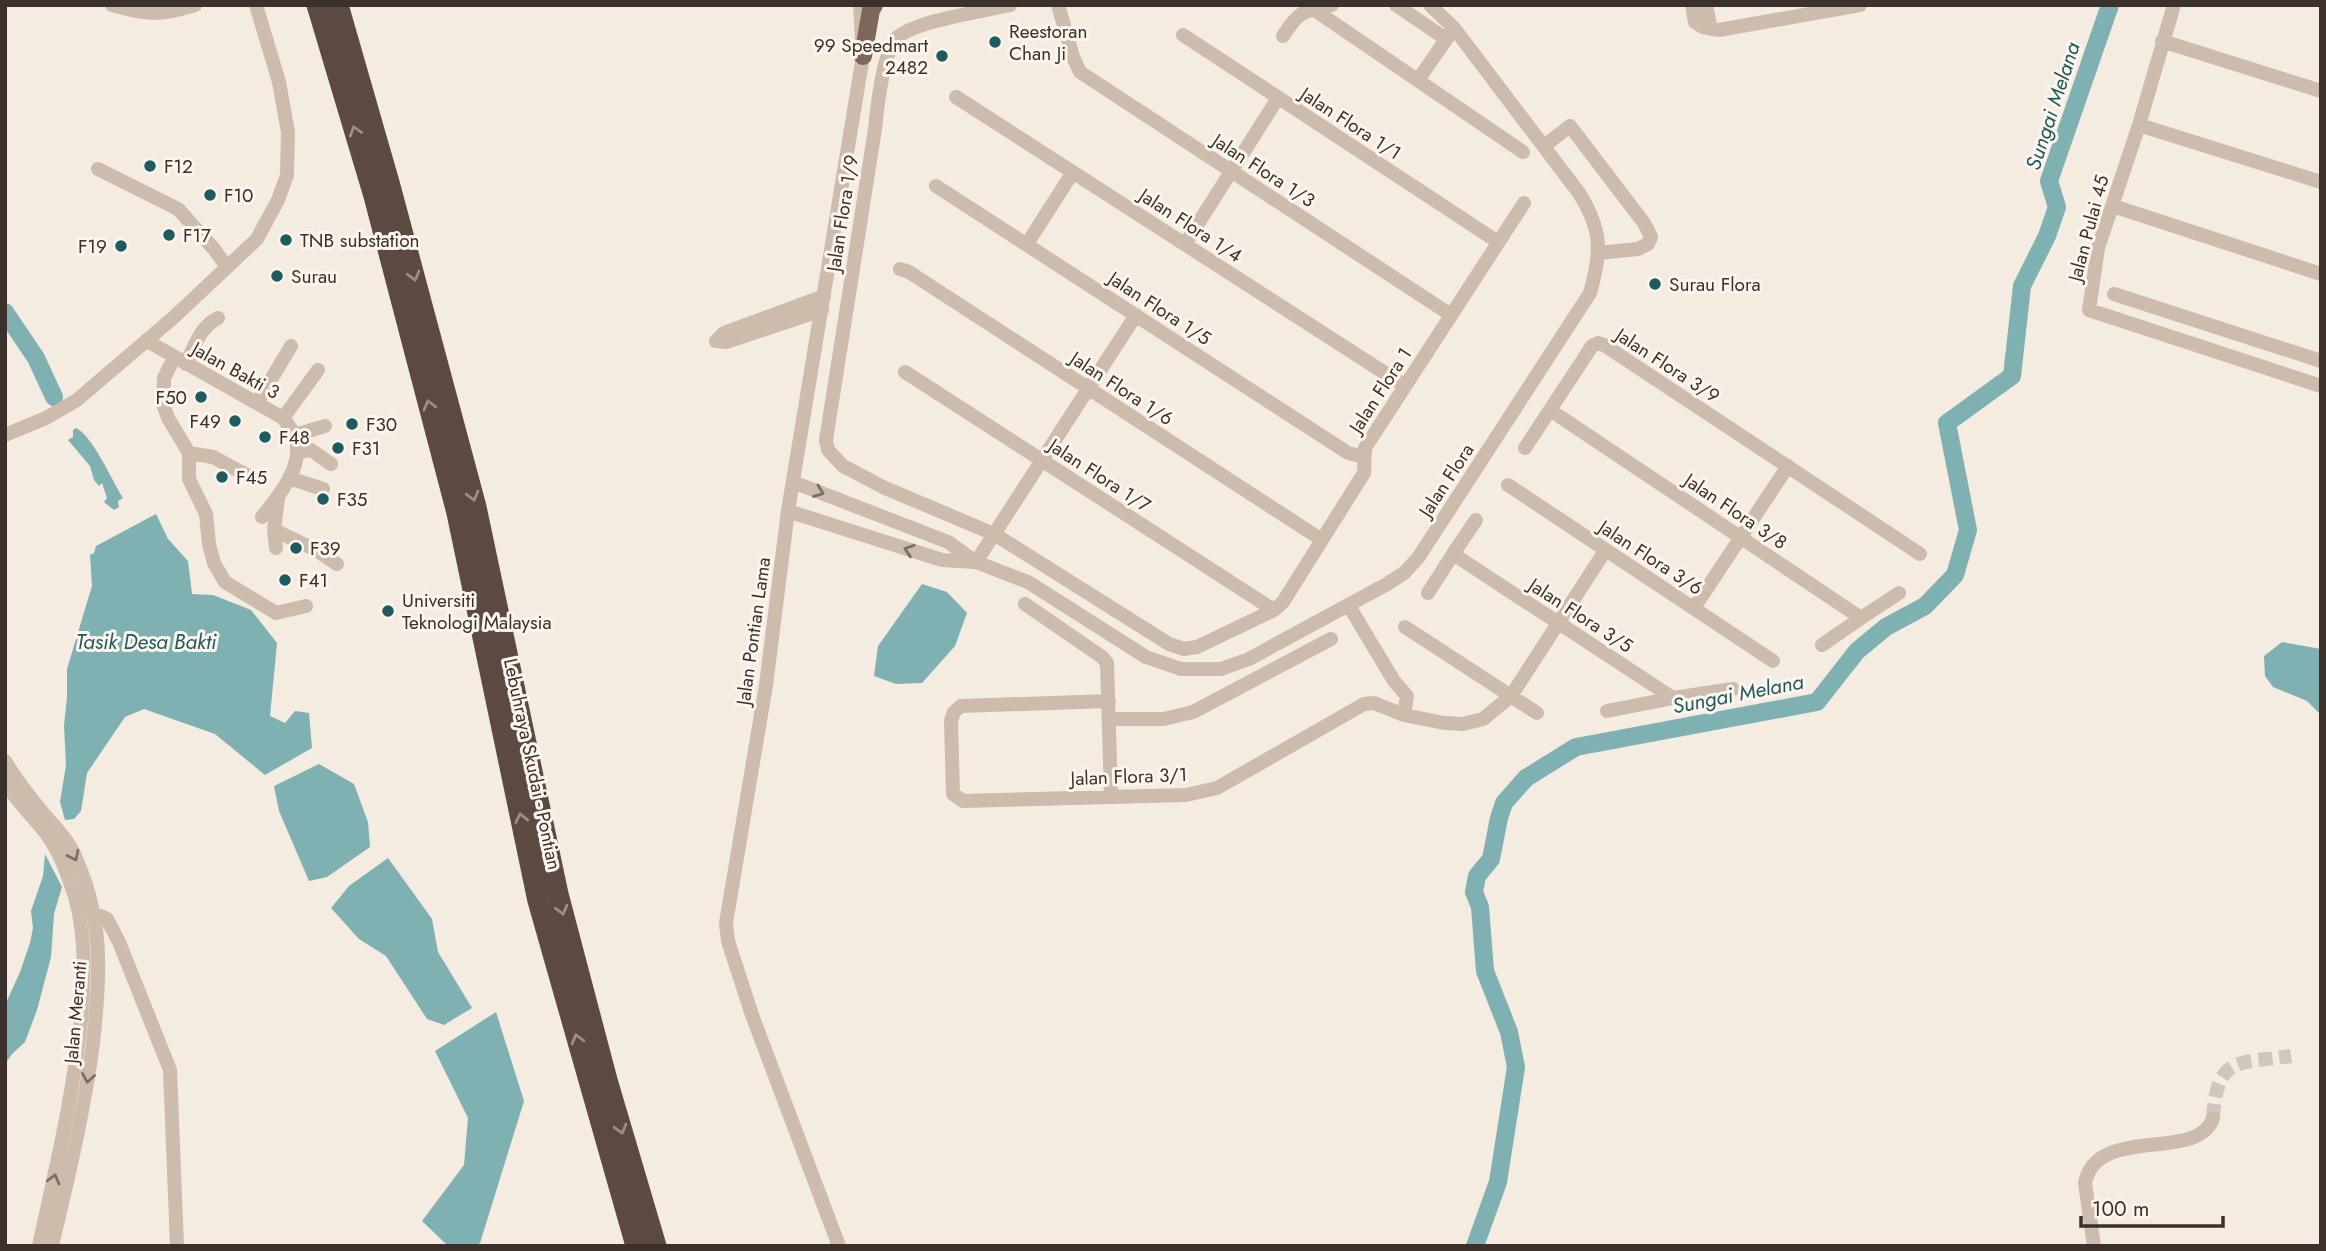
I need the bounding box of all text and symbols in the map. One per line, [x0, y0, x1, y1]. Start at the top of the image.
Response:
place label: Reestoran Chan Ji [1009, 18, 1087, 67]
place label: 99 Speedmart 2482 [814, 32, 928, 81]
marker: Reestoran Chan Ji [987, 34, 1003, 50]
water label: Sungai Melana [2018, 38, 2088, 174]
marker: 99 Speedmart 2482 [934, 48, 950, 64]
street label: Jalan Flora 1/1 [1292, 79, 1406, 166]
one-way arrow [348, 125, 363, 137]
street label: Jalan Flora 1/3 [1205, 126, 1320, 214]
place label: F12 [164, 153, 193, 180]
street label: Jalan Flora 1/9 [819, 153, 865, 276]
marker: F12 [142, 158, 158, 174]
street label: Jalan Pulai 45 [2061, 172, 2116, 287]
street label: Jalan Flora 1/4 [1131, 180, 1248, 269]
place label: F10 [224, 182, 253, 209]
marker: F10 [202, 187, 218, 203]
place label: F17 [183, 222, 211, 249]
marker: F17 [161, 227, 177, 243]
place label: TNB substation [300, 227, 420, 254]
marker: TNB substation [278, 232, 294, 248]
place label: F19 [78, 233, 107, 260]
marker: F19 [113, 238, 129, 254]
place label: Surau [291, 263, 337, 290]
street label: Jalan Flora 1/5 [1101, 263, 1216, 352]
marker: Surau [269, 268, 285, 284]
one-way arrow [405, 270, 420, 282]
place label: Surau Flora [1669, 271, 1761, 298]
marker: Surau Flora [1647, 276, 1663, 292]
street label: Jalan Flora 3/9 [1608, 320, 1725, 409]
street label: Jalan Bakti 3 [184, 334, 285, 406]
street label: Jalan Flora 1 [1341, 342, 1418, 441]
street label: Jalan Flora 1/6 [1062, 343, 1178, 432]
place label: F50 [155, 384, 187, 411]
marker: F50 [193, 389, 209, 405]
one-way arrow [423, 399, 437, 411]
place label: F49 [189, 408, 221, 435]
place label: F30 [366, 411, 397, 438]
marker: F49 [227, 413, 243, 429]
marker: F30 [344, 416, 360, 432]
place label: F48 [279, 424, 310, 451]
marker: F48 [257, 429, 273, 445]
street label: Jalan Flora 1/7 [1041, 431, 1156, 519]
place label: F31 [352, 435, 380, 462]
street label: Jalan Flora [1411, 438, 1480, 525]
marker: F31 [330, 440, 346, 456]
place label: F45 [236, 464, 267, 491]
street label: Jalan Flora 3/8 [1676, 465, 1792, 556]
marker: F45 [214, 469, 230, 485]
one-way arrow [813, 483, 825, 497]
place label: F35 [337, 486, 368, 513]
one-way arrow [464, 490, 479, 502]
marker: F35 [315, 491, 331, 507]
street label: Jalan Flora 3/6 [1591, 512, 1708, 601]
place label: F39 [310, 535, 341, 562]
marker: F39 [288, 540, 304, 556]
one-way arrow [903, 544, 916, 558]
street label: Jalan Pontian Lama [729, 555, 777, 710]
place label: F41 [299, 567, 328, 594]
street label: Jalan Flora 3/5 [1521, 570, 1638, 659]
marker: F41 [277, 572, 293, 588]
place label: Universiti Teknologi Malaysia [402, 587, 552, 636]
marker: Universiti Teknologi Malaysia [380, 603, 396, 619]
water label: Tasik Desa Bakti [76, 627, 217, 657]
street label: Lebuhraya Skudai - Pontian [497, 656, 568, 872]
water label: Sungai Melana [1670, 667, 1807, 721]
street label: Jalan Flora 3/1 [1067, 761, 1188, 792]
one-way arrow [514, 812, 529, 824]
one-way arrow [66, 849, 80, 861]
one-way arrow [554, 903, 568, 915]
street label: Jalan Meranti [57, 959, 93, 1068]
one-way arrow [571, 1033, 585, 1045]
one-way arrow [81, 1073, 96, 1084]
one-way arrow [613, 1123, 628, 1135]
one-way arrow [46, 1173, 60, 1185]
scale bar [2081, 1184, 2223, 1228]
text: 100 m [2092, 1194, 2149, 1224]

